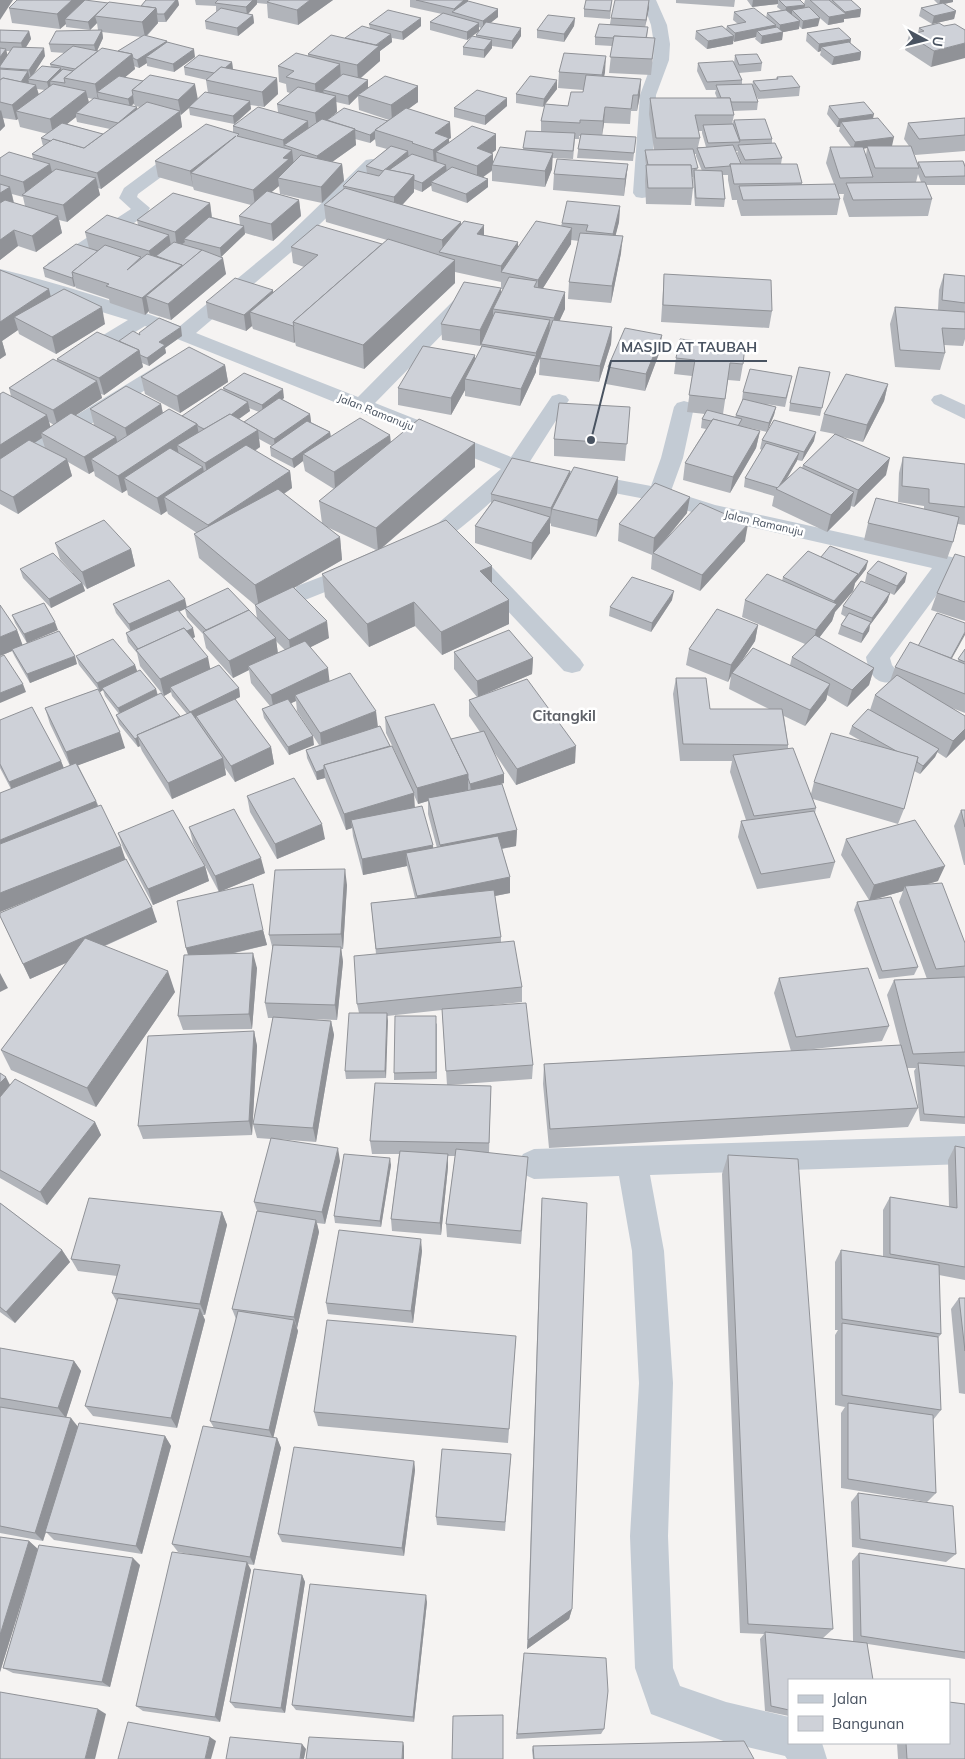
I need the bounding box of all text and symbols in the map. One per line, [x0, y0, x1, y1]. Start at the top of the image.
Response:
north arrow [900, 15, 950, 65]
text: U [928, 35, 947, 48]
callout: MASJID AT TAUBAH [611, 332, 767, 361]
text: MASJID AT TAUBAH [621, 338, 757, 356]
street label: Jalan Ramanuju [336, 390, 416, 434]
street label: Jalan Ramanuju [723, 507, 805, 539]
district label: Citangkil [532, 706, 596, 725]
legend [788, 1679, 950, 1744]
text: Jalan [832, 1689, 867, 1708]
text: Bangunan [832, 1714, 904, 1733]

